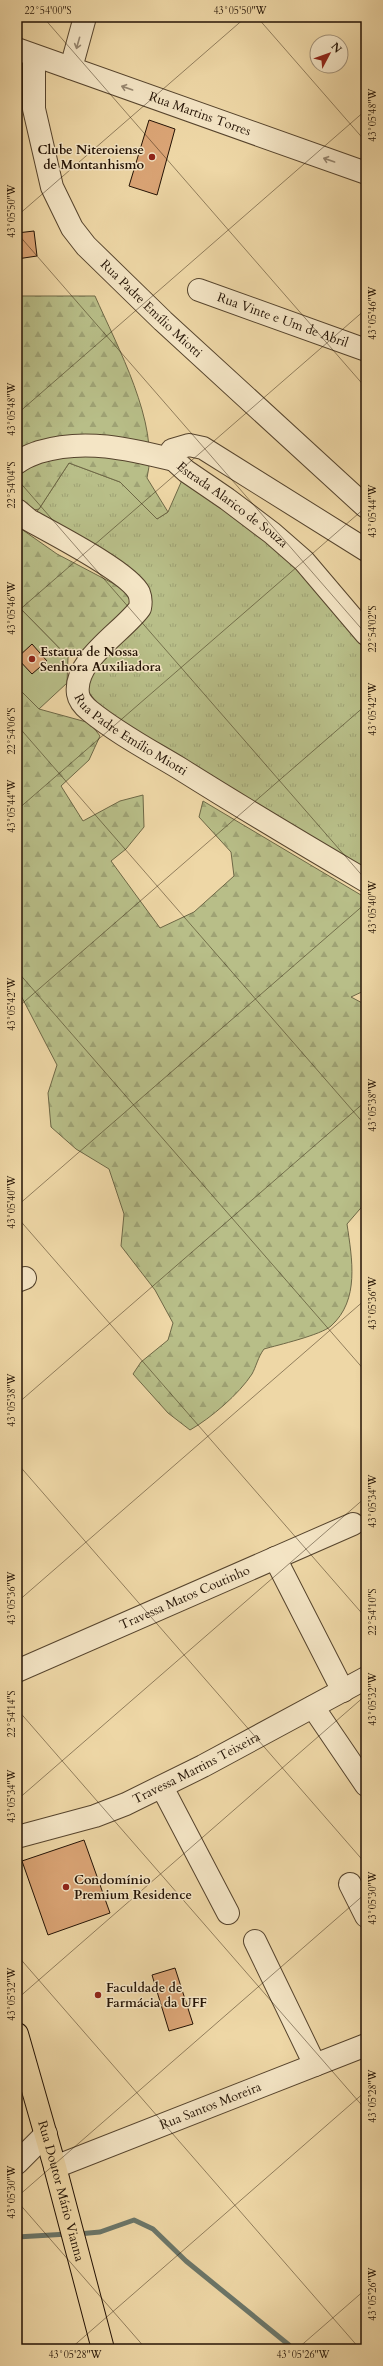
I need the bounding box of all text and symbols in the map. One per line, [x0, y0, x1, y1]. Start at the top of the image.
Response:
text: 22°54'00"S [24, 4, 72, 18]
text: 43°05'50"W [213, 4, 268, 18]
north arrow [309, 34, 349, 74]
one-way arrow [74, 36, 81, 49]
text: N [327, 39, 345, 57]
one-way arrow [122, 84, 134, 92]
text: 43°05'48"W [366, 87, 380, 142]
street label: Rua Martins Torres [146, 88, 253, 140]
place label: Clube Niteroiense de Montanhismo [37, 141, 144, 174]
marker: Clube Niteroiense de Montanhismo [147, 152, 157, 162]
one-way arrow [324, 155, 336, 163]
text: 43°05'50"W [5, 183, 19, 238]
street label: Rua Padre Emílio Miotti [96, 256, 206, 362]
text: 43°05'46"W [366, 285, 380, 340]
street label: Rua Vinte e Um de Abril [215, 288, 351, 352]
text: 43°05'48"W [5, 381, 19, 436]
street label: Estrada Alarico de Souza [173, 458, 292, 552]
text: 22°54'04"S [5, 461, 19, 509]
text: 43°05'44"W [366, 483, 380, 538]
text: 43°05'46"W [5, 580, 19, 635]
text: 22°54'02"S [366, 605, 380, 653]
place label: Estatua de Nossa Senhora Auxiliadora [40, 643, 162, 676]
marker: Estatua de Nossa Senhora Auxiliadora [27, 654, 37, 664]
text: 43°05'42"W [366, 681, 380, 736]
street label: Rua Padre Emílio Miotti [70, 691, 191, 780]
text: 22°54'06"S [5, 707, 19, 755]
text: 43°05'44"W [5, 778, 19, 833]
text: 43°05'40"W [366, 879, 380, 934]
text: 43°05'42"W [5, 976, 19, 1031]
text: 43°05'38"W [366, 1077, 380, 1132]
text: 43°05'40"W [5, 1174, 19, 1229]
text: 43°05'36"W [366, 1275, 380, 1330]
text: 43°05'38"W [5, 1372, 19, 1427]
text: 43°05'34"W [366, 1473, 380, 1528]
street label: Travessa Matos Coutinho [117, 1561, 253, 1634]
text: 43°05'36"W [5, 1570, 19, 1625]
text: 22°54'10"S [366, 1588, 380, 1636]
text: 43°05'32"W [366, 1671, 380, 1726]
text: 22°54'14"S [5, 1690, 19, 1738]
street label: Travessa Martins Teixeira [129, 1728, 264, 1808]
text: 43°05'34"W [5, 1768, 19, 1823]
text: 43°05'30"W [366, 1870, 380, 1925]
place label: Condomínio Premium Residence [74, 1871, 192, 1904]
marker: Condomínio Premium Residence [61, 1882, 71, 1892]
text: 43°05'32"W [5, 1966, 19, 2021]
place label: Faculdade de Farmácia da UFF [106, 1979, 207, 2012]
marker: Faculdade de Farmácia da UFF [93, 1990, 103, 2000]
text: 43°05'28"W [366, 2068, 380, 2123]
street label: Rua Santos Moreira [157, 2078, 264, 2134]
street label: Rua Doutor Mário Vianna [33, 2118, 89, 2264]
text: 43°05'30"W [5, 2164, 19, 2219]
text: 43°05'26"W [366, 2266, 380, 2321]
text: 43°05'28"W [48, 2348, 103, 2362]
text: 43°05'26"W [276, 2348, 331, 2362]

